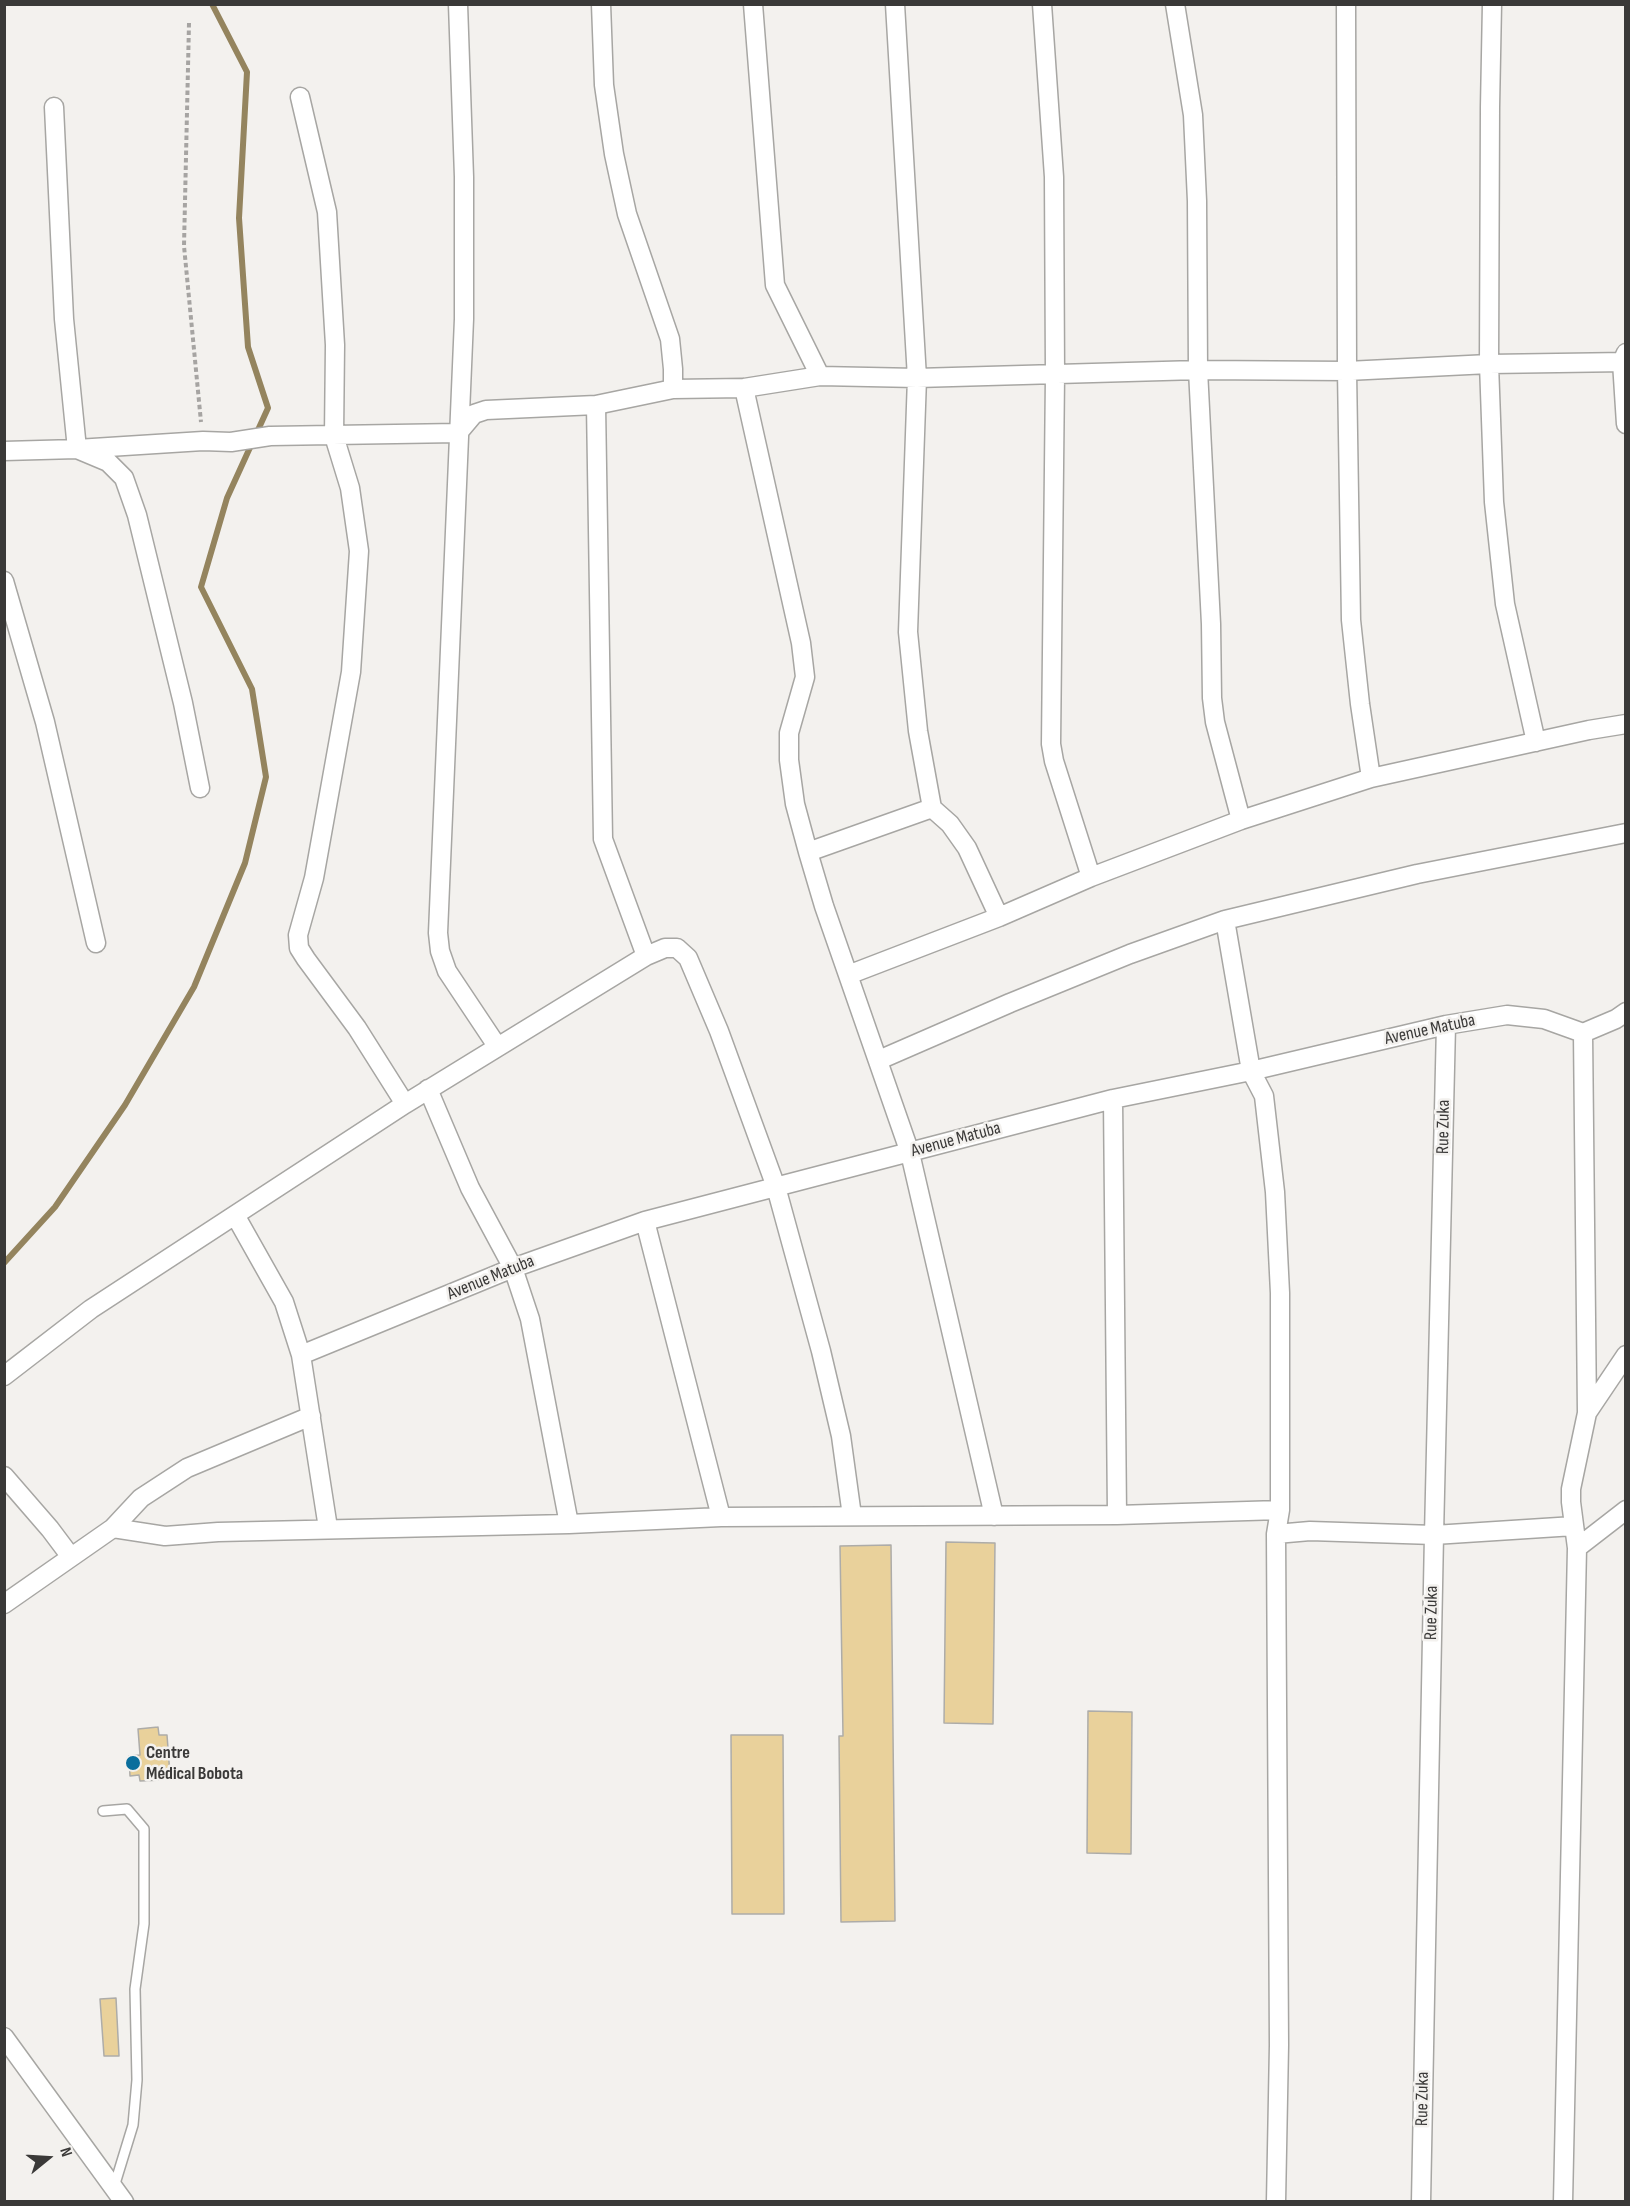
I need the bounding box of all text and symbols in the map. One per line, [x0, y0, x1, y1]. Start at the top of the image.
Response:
street label: Avenue Matuba [1383, 1010, 1477, 1050]
street label: Rue Zuka [1433, 1100, 1455, 1154]
street label: Avenue Matuba [909, 1118, 1003, 1162]
street label: Avenue Matuba [444, 1251, 538, 1305]
street label: Rue Zuka [1421, 1586, 1443, 1640]
place label: Centre Médical Bobota [146, 1742, 243, 1784]
marker: Centre Médical Bobota [124, 1754, 142, 1772]
street label: Rue Zuka [1412, 2072, 1434, 2126]
north arrow [18, 2128, 78, 2188]
text: N [55, 2145, 76, 2159]

